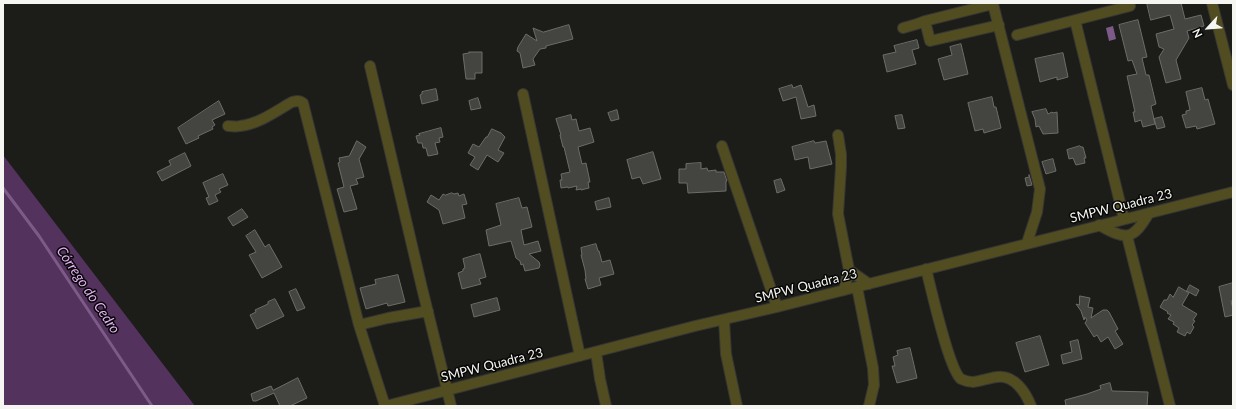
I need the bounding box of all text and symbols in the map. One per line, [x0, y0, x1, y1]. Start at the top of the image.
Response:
north arrow [1188, 8, 1228, 48]
text: N [1189, 27, 1204, 40]
street label: SMPW Quadra 23 [1068, 186, 1174, 226]
water label: Córrego do Cedro [53, 243, 123, 337]
street label: SMPW Quadra 23 [753, 266, 859, 306]
street label: SMPW Quadra 23 [439, 345, 545, 385]

